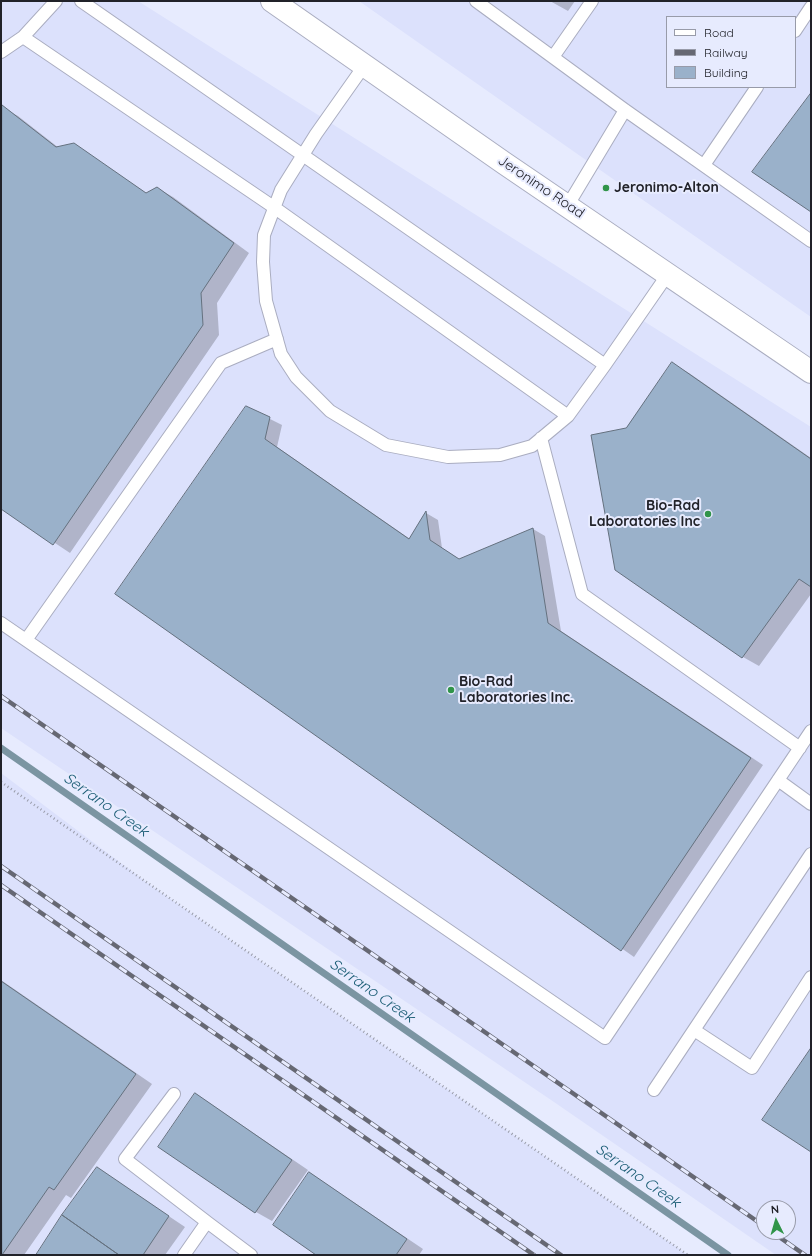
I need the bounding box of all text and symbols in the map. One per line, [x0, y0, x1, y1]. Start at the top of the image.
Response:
legend [666, 16, 796, 88]
text: Road [704, 25, 734, 40]
text: Railway [704, 45, 748, 60]
text: Building [704, 65, 748, 80]
street label: Jeronimo Road [495, 152, 587, 222]
place label: Jeronimo-Alton [614, 180, 719, 196]
marker: Jeronimo-Alton [601, 183, 611, 193]
place label: Bio-Rad Laboratories Inc [589, 498, 700, 530]
marker: Bio-Rad Laboratories Inc [703, 509, 713, 519]
place label: Bio-Rad Laboratories Inc. [459, 674, 574, 706]
marker: Bio-Rad Laboratories Inc. [446, 685, 456, 695]
water label: Serrano Creek [60, 769, 152, 841]
water label: Serrano Creek [326, 955, 418, 1027]
water label: Serrano Creek [592, 1140, 684, 1212]
north arrow [756, 1200, 796, 1240]
text: N [770, 1202, 780, 1216]

